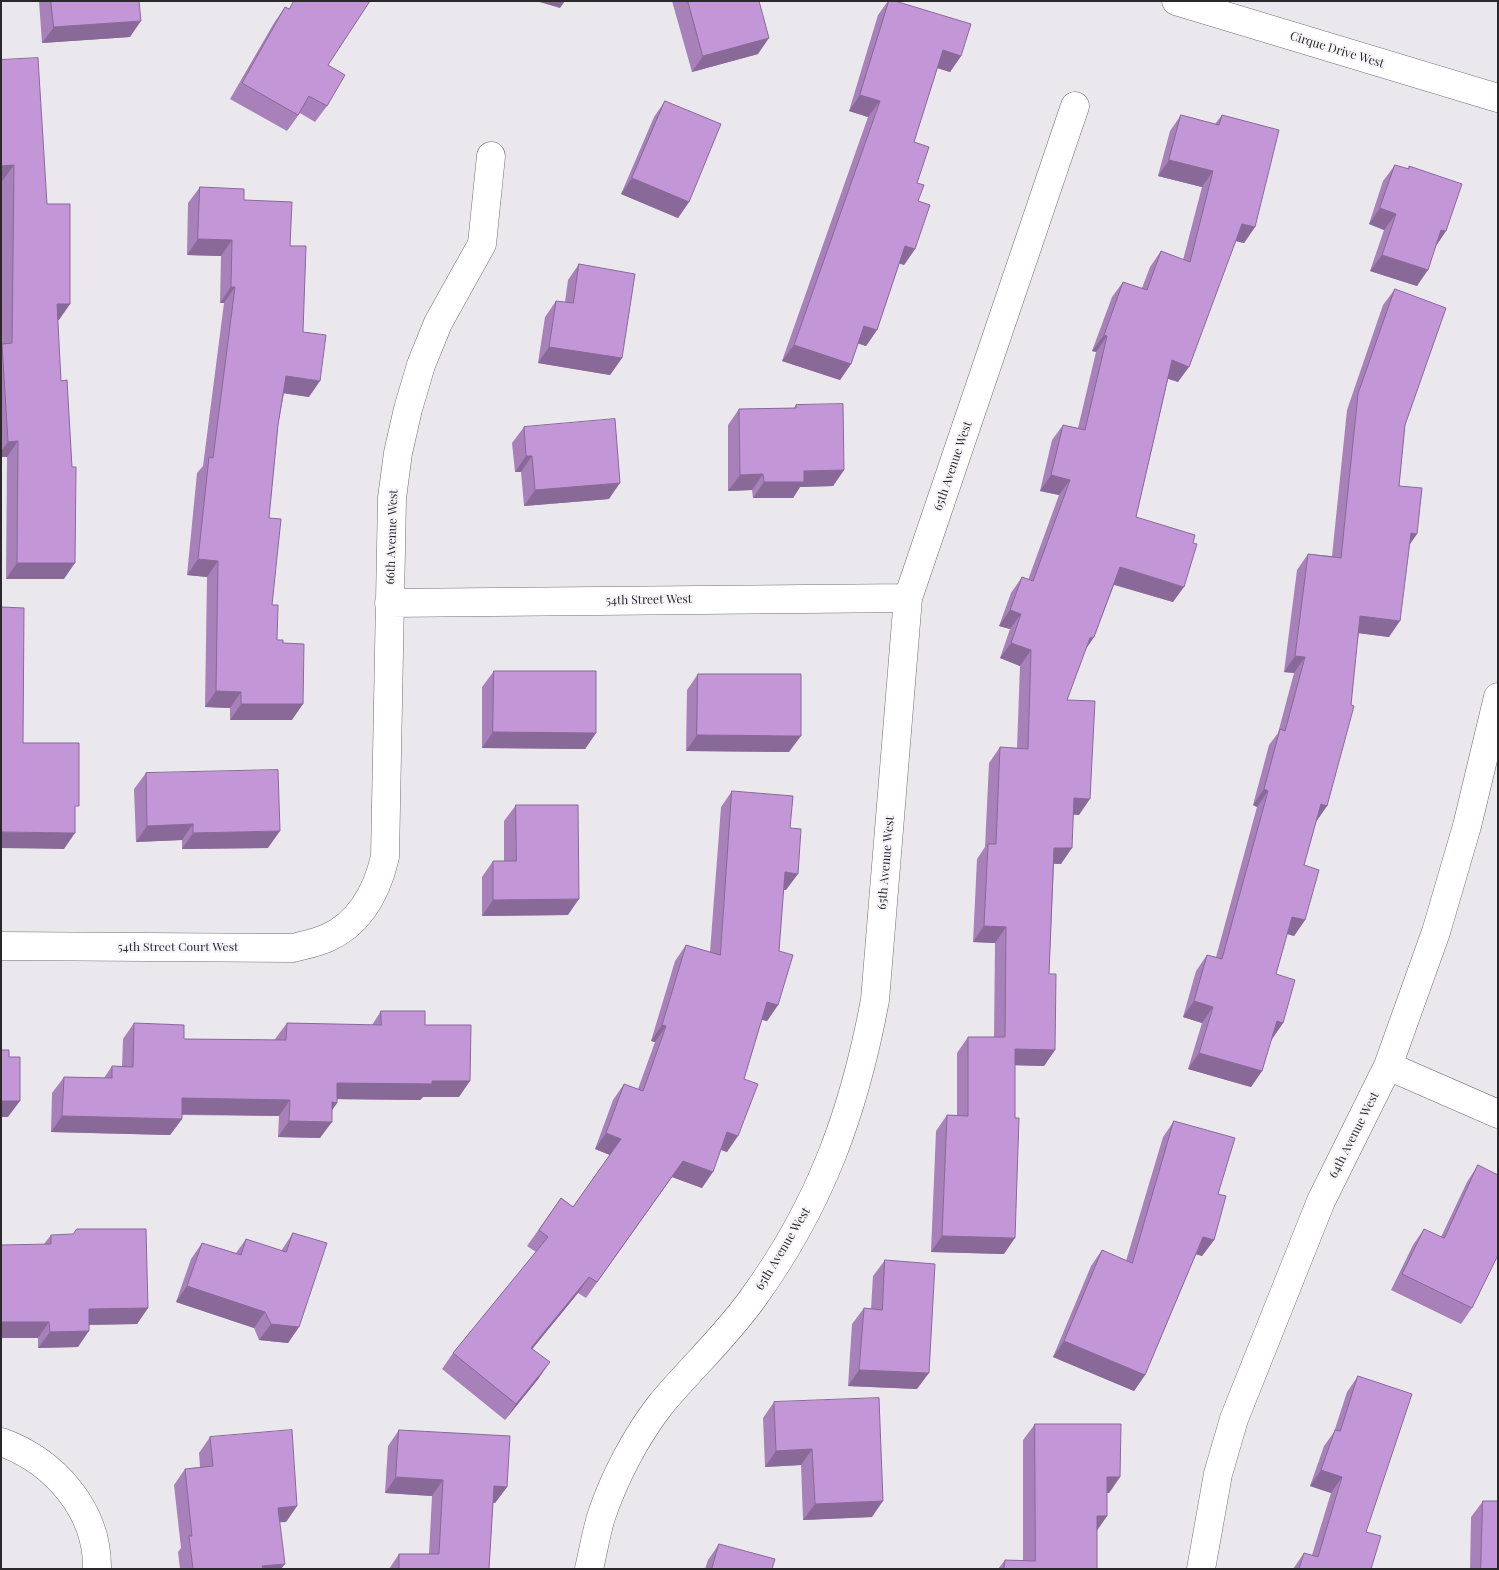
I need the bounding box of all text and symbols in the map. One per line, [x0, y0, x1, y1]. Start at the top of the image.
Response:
street label: Cirque Drive West [1288, 29, 1386, 71]
street label: 65th Avenue West [931, 419, 975, 513]
street label: 66th Avenue West [383, 489, 401, 585]
street label: 54th Street West [606, 592, 692, 608]
street label: 65th Avenue West [875, 816, 897, 910]
street label: 54th Street Court West [118, 940, 238, 954]
street label: 64th Avenue West [1326, 1090, 1382, 1180]
street label: 65th Avenue West [753, 1205, 813, 1293]

